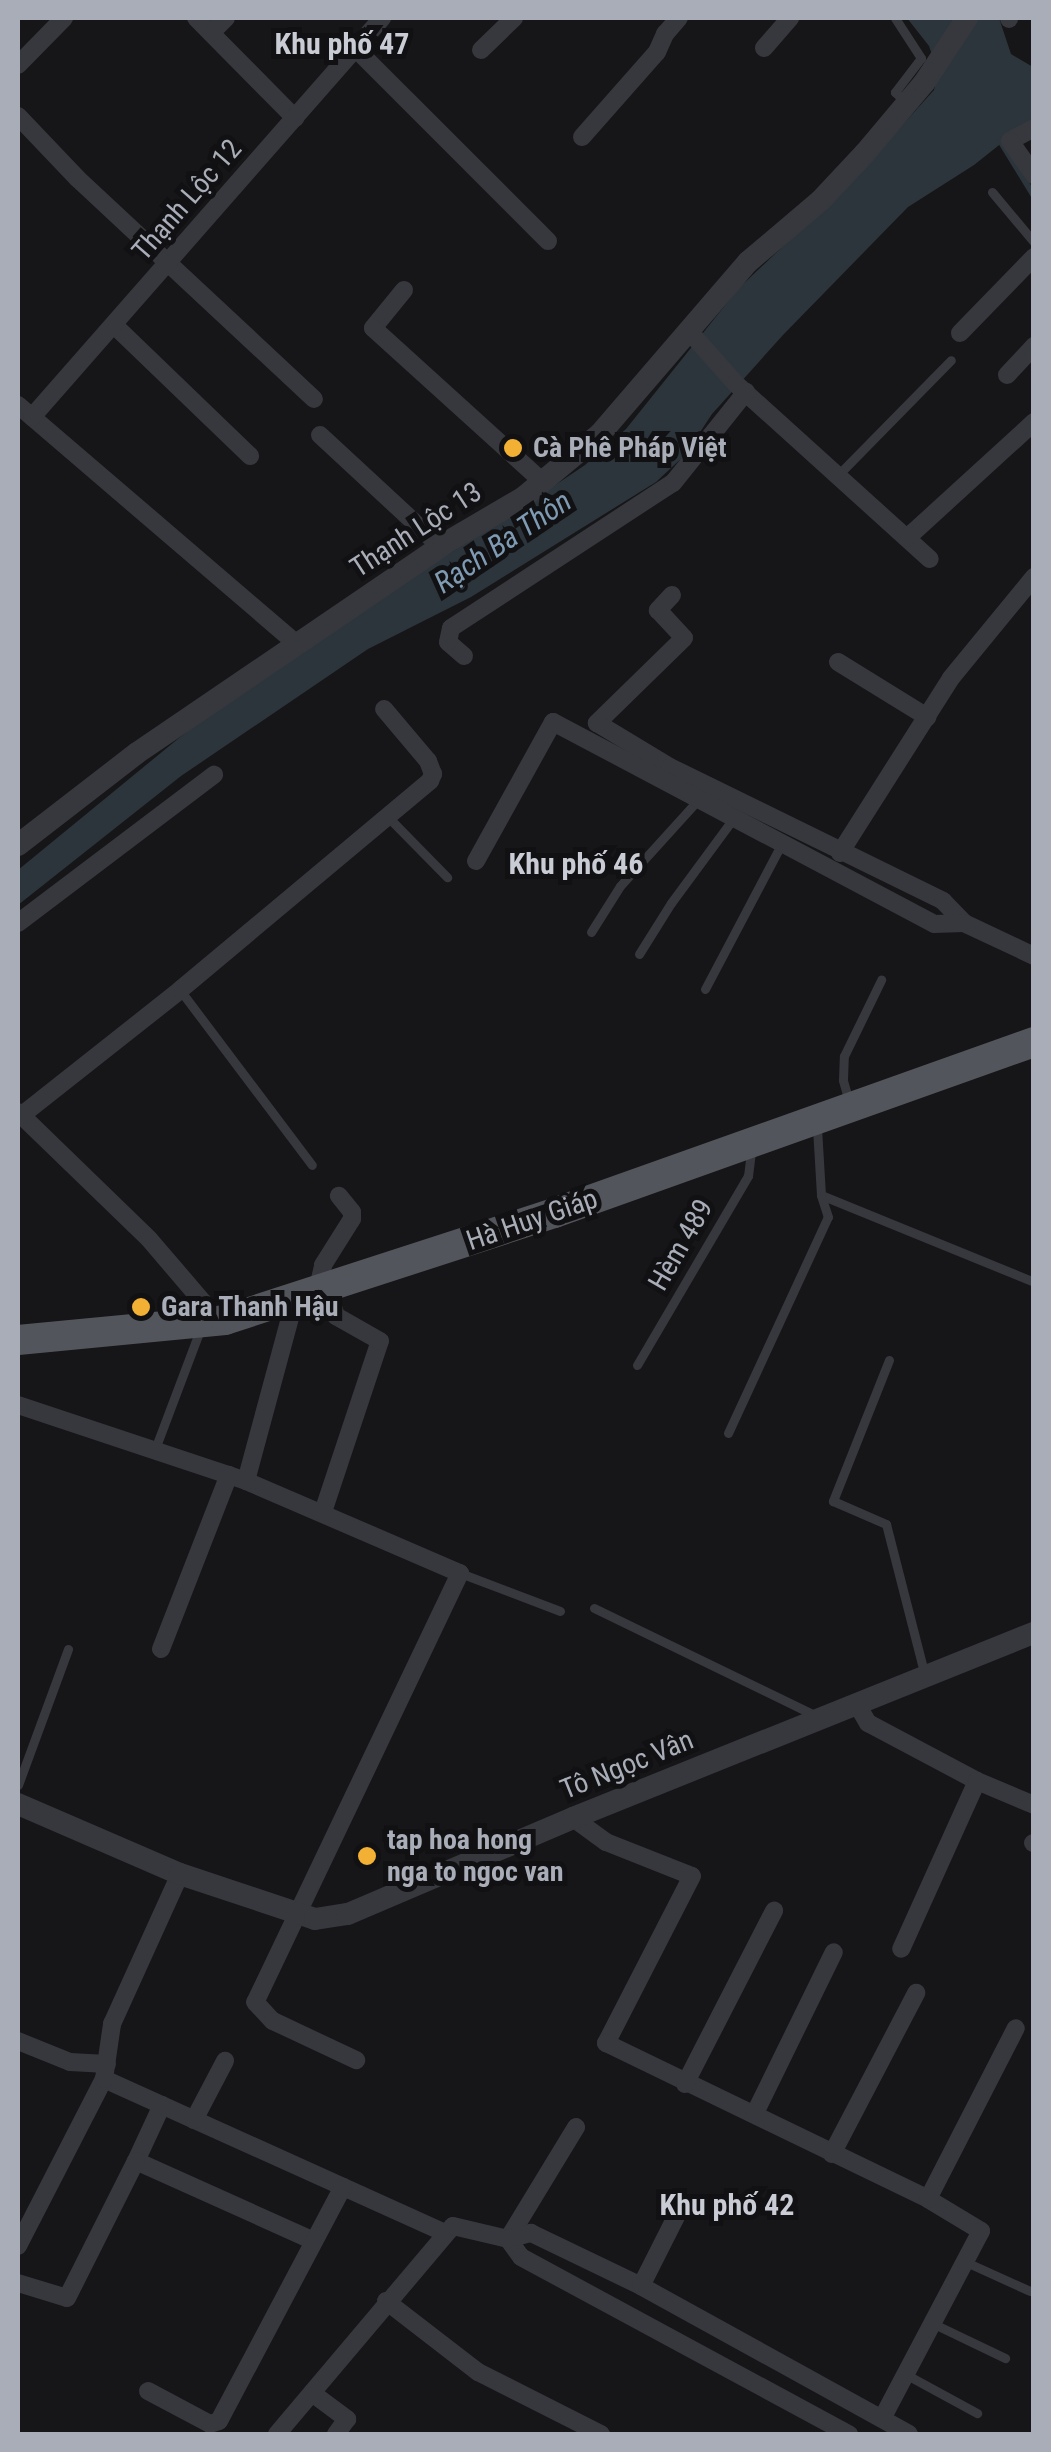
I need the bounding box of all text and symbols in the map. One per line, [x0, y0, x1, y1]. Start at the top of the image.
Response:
district label: Khu phố 47 [275, 26, 409, 62]
street label: Thạnh Lộc 12 [125, 133, 249, 267]
place label: Cà Phê Pháp Việt [533, 431, 727, 465]
marker: Cà Phê Pháp Việt [502, 437, 524, 459]
street label: Thạnh Lộc 13 [344, 475, 488, 585]
water label: Rạch Ba Thôn [427, 483, 579, 601]
district label: Khu phố 46 [509, 846, 643, 882]
street label: Hà Huy Giáp [462, 1182, 602, 1258]
street label: Hèm 489 [642, 1194, 720, 1296]
place label: Gara Thanh Hậu [161, 1290, 339, 1324]
marker: Gara Thanh Hậu [130, 1296, 152, 1318]
street label: Tô Ngọc Vân [556, 1723, 698, 1807]
place label: tap hoa hong nga to ngoc van [387, 1823, 564, 1889]
marker: tap hoa hong nga to ngoc van [356, 1845, 378, 1867]
district label: Khu phố 42 [660, 2187, 794, 2223]

